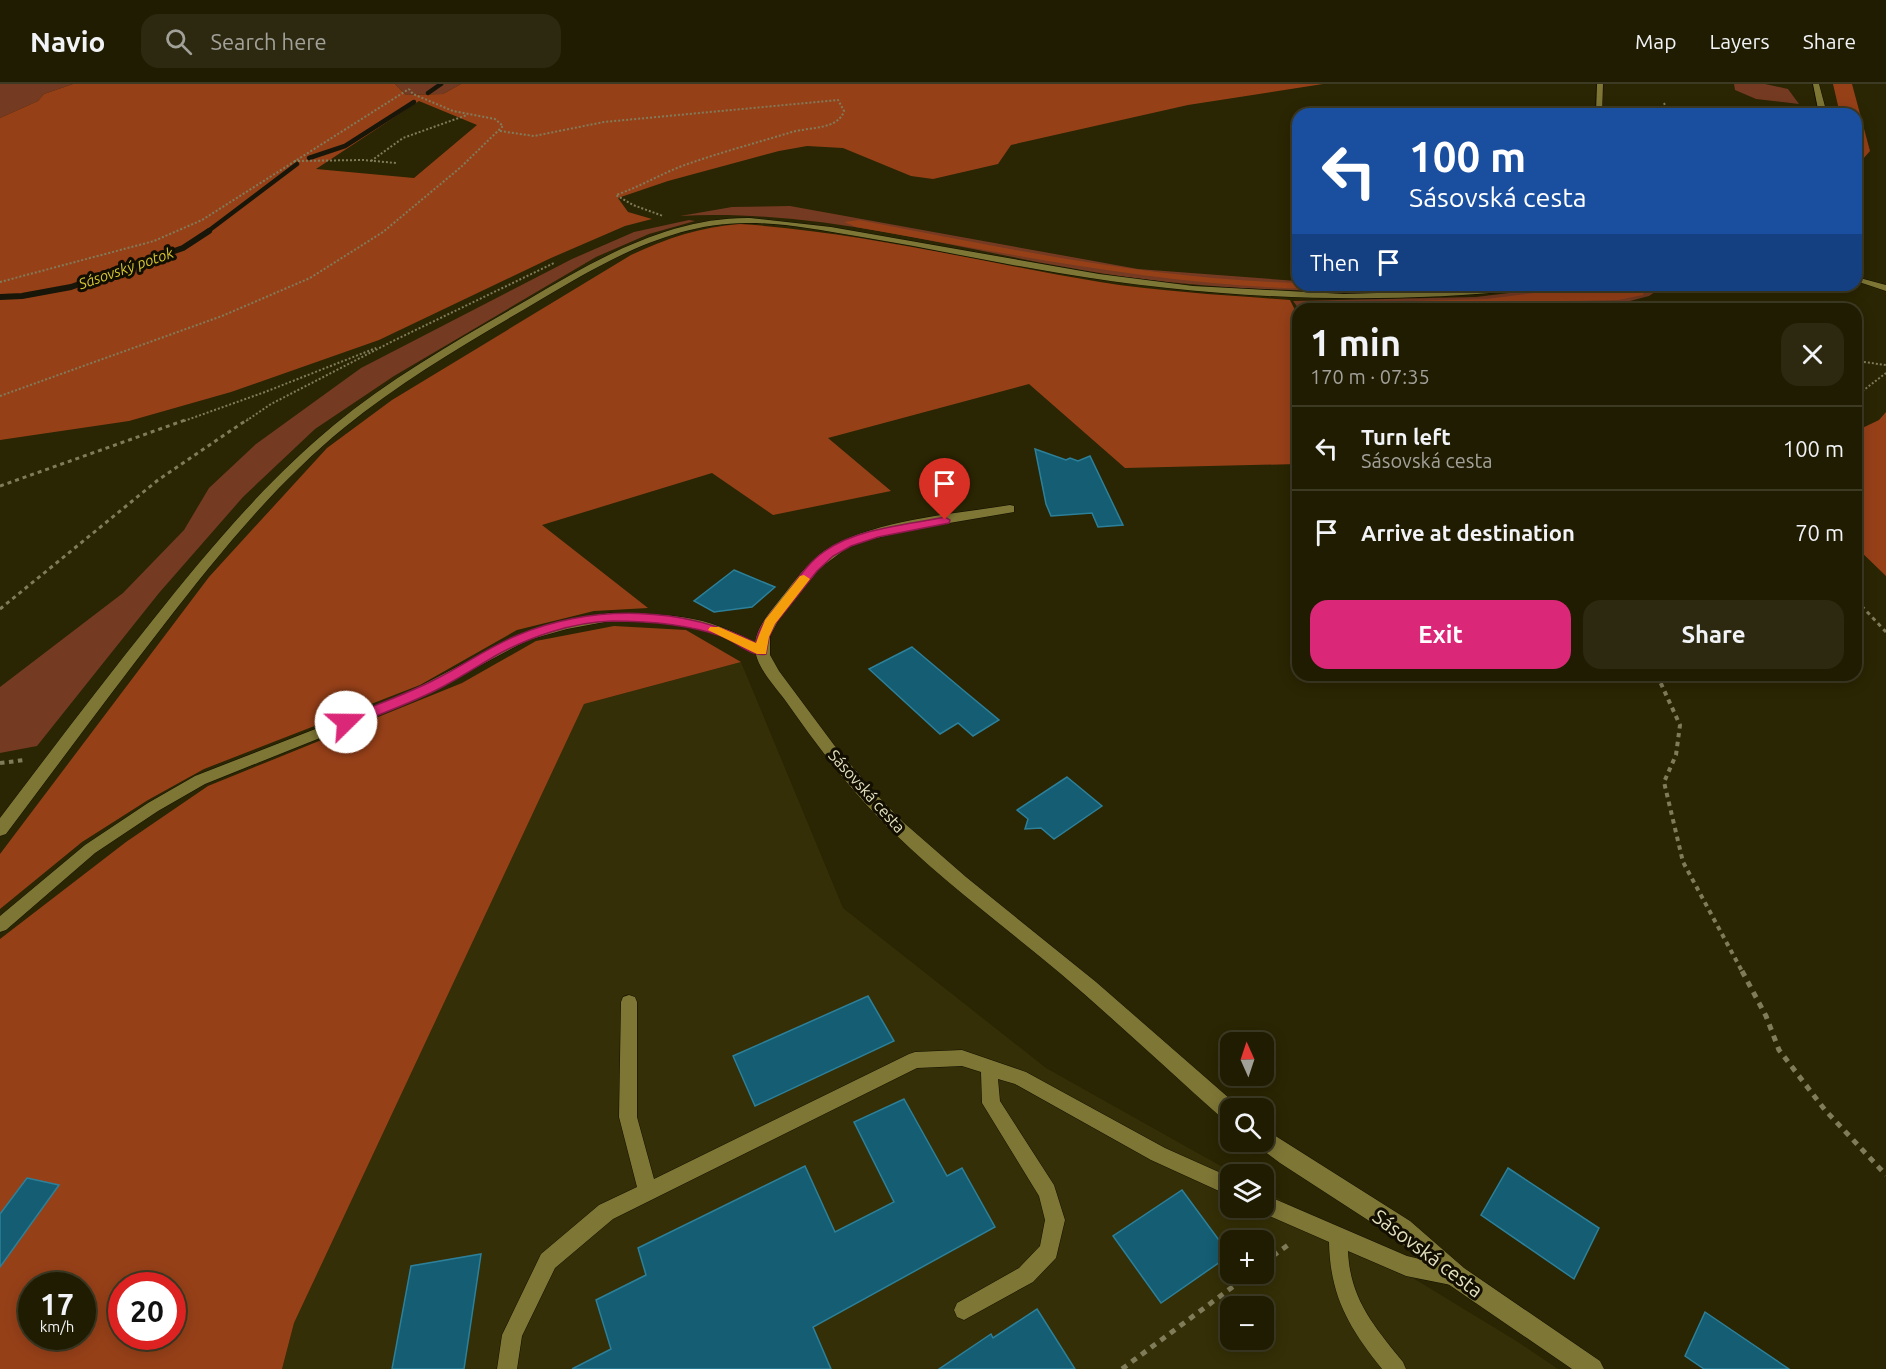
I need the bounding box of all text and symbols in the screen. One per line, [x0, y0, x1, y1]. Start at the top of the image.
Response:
search box [141, 14, 561, 68]
icon: search [162, 25, 195, 58]
text: Navio [30, 26, 105, 57]
text: Search here [210, 29, 327, 54]
text: Map [1635, 29, 1676, 53]
text: Layers [1709, 29, 1770, 53]
text: Share [1803, 29, 1856, 53]
icon: left [1310, 132, 1388, 210]
text: 100 m [1409, 133, 1526, 180]
text: Sásovská cesta [1409, 182, 1587, 212]
water label: Sásovský potok [75, 244, 176, 293]
icon: arrive [1372, 246, 1405, 279]
text: Then [1310, 250, 1360, 275]
text: 1 min [1310, 322, 1401, 363]
button: close [1781, 323, 1844, 386]
text: 170 m · 07:35 [1310, 365, 1430, 388]
text: Turn left [1361, 424, 1451, 449]
icon: left [1310, 432, 1343, 465]
text: 100 m [1783, 436, 1844, 461]
text: Sásovská cesta [1361, 449, 1493, 472]
pin [919, 458, 970, 520]
icon: arrive [928, 467, 961, 500]
icon: arrive [1310, 516, 1343, 549]
text: Arrive at destination [1361, 520, 1575, 545]
text: 70 m [1795, 520, 1844, 545]
button: Exit [1310, 600, 1571, 669]
button: Share [1583, 600, 1844, 669]
position arrow [314, 690, 378, 754]
street label: Sásovská cesta [825, 746, 909, 836]
north arrow [1220, 1032, 1274, 1086]
map controls [1220, 1032, 1274, 1350]
button: search [1220, 1098, 1274, 1152]
button: layers [1220, 1164, 1274, 1218]
street label: Sásovská cesta [1369, 1204, 1487, 1302]
button: + [1220, 1230, 1274, 1284]
speed limit sign: 20 [108, 1272, 186, 1350]
text: 17 [40, 1287, 74, 1321]
button: − [1220, 1296, 1274, 1350]
text: km/h [40, 1318, 74, 1335]

